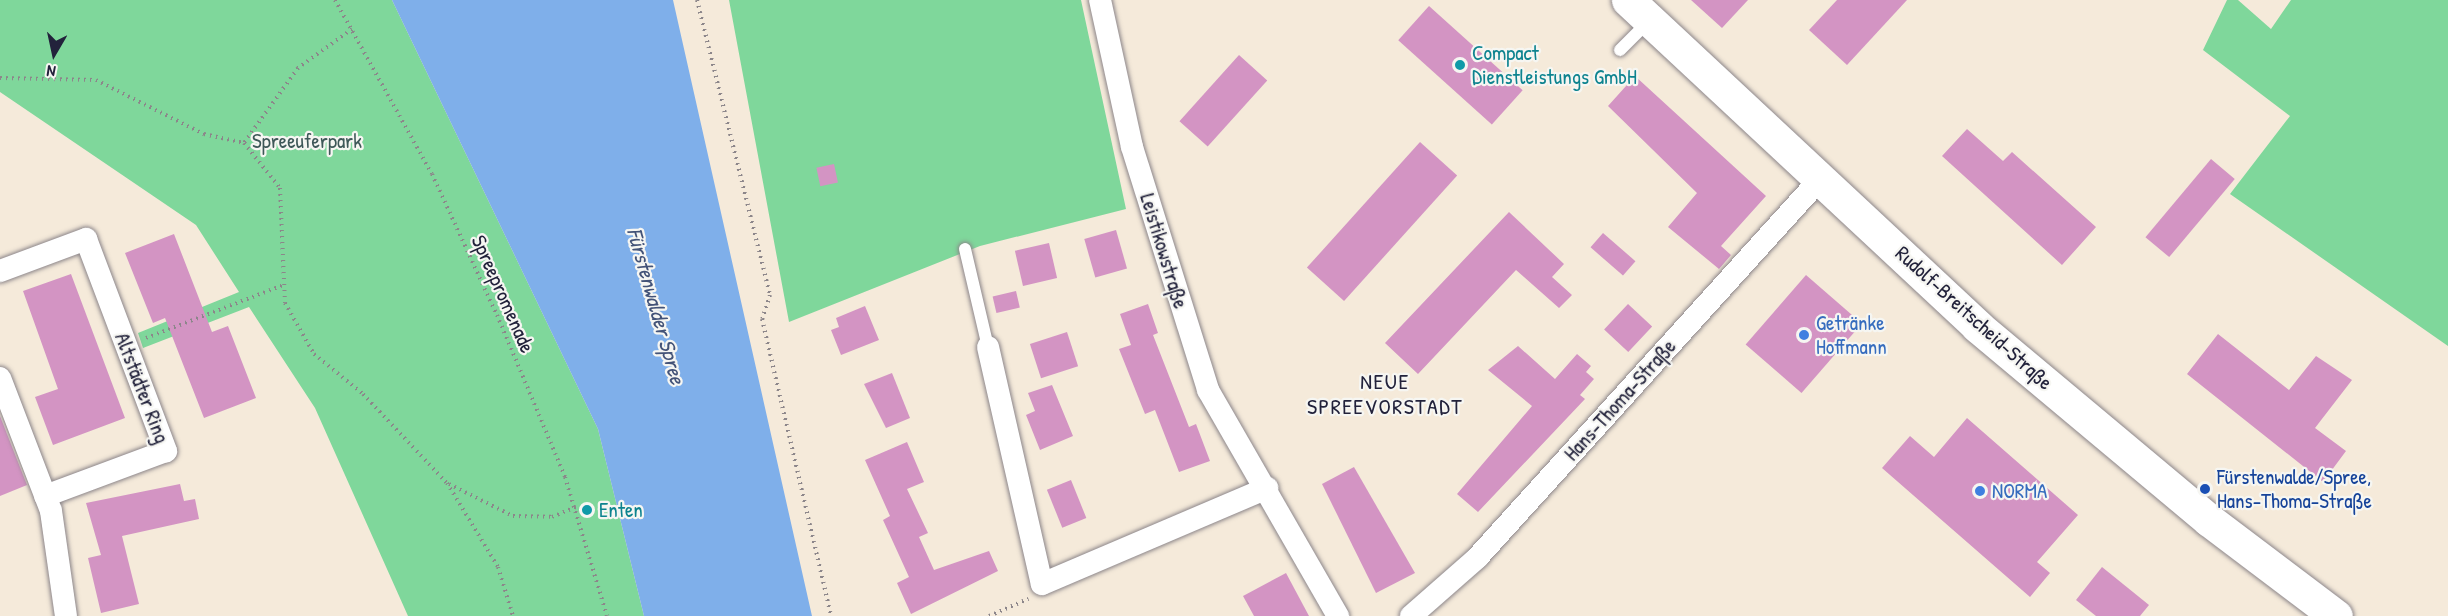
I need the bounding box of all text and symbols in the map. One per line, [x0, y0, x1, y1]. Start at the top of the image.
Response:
north arrow [24, 24, 84, 84]
place label: Compact Dienstleistungs GmbH [1472, 40, 1637, 90]
marker: Compact Dienstleistungs GmbH [1453, 58, 1467, 72]
text: N [45, 60, 57, 83]
park label: Spreeuferpark [252, 128, 362, 154]
street label: Leistikowstraße [1135, 190, 1193, 312]
water label: Fürstenwalder Spree [621, 225, 691, 387]
street label: Spreepromenade [466, 231, 540, 357]
street label: Rudolf-Breitscheid-Straße [1890, 241, 2058, 395]
place label: Getränke Hoffmann [1816, 310, 1887, 360]
marker: Getränke Hoffmann [1797, 328, 1811, 342]
street label: Altstädter Ring [109, 329, 175, 447]
street label: Hans-Thoma-Straße [1559, 334, 1681, 466]
district label: NEUE SPREEVORSTADT [1307, 368, 1463, 420]
place label: Fürstenwalde/Spree, Hans-Thoma-Straße [2217, 464, 2372, 514]
place label: NORMA [1992, 478, 2047, 504]
marker: Fürstenwalde/Spree, Hans-Thoma-Straße [2198, 482, 2212, 496]
marker: NORMA [1973, 484, 1987, 498]
place label: Enten [599, 497, 643, 523]
marker: Enten [580, 503, 594, 517]

